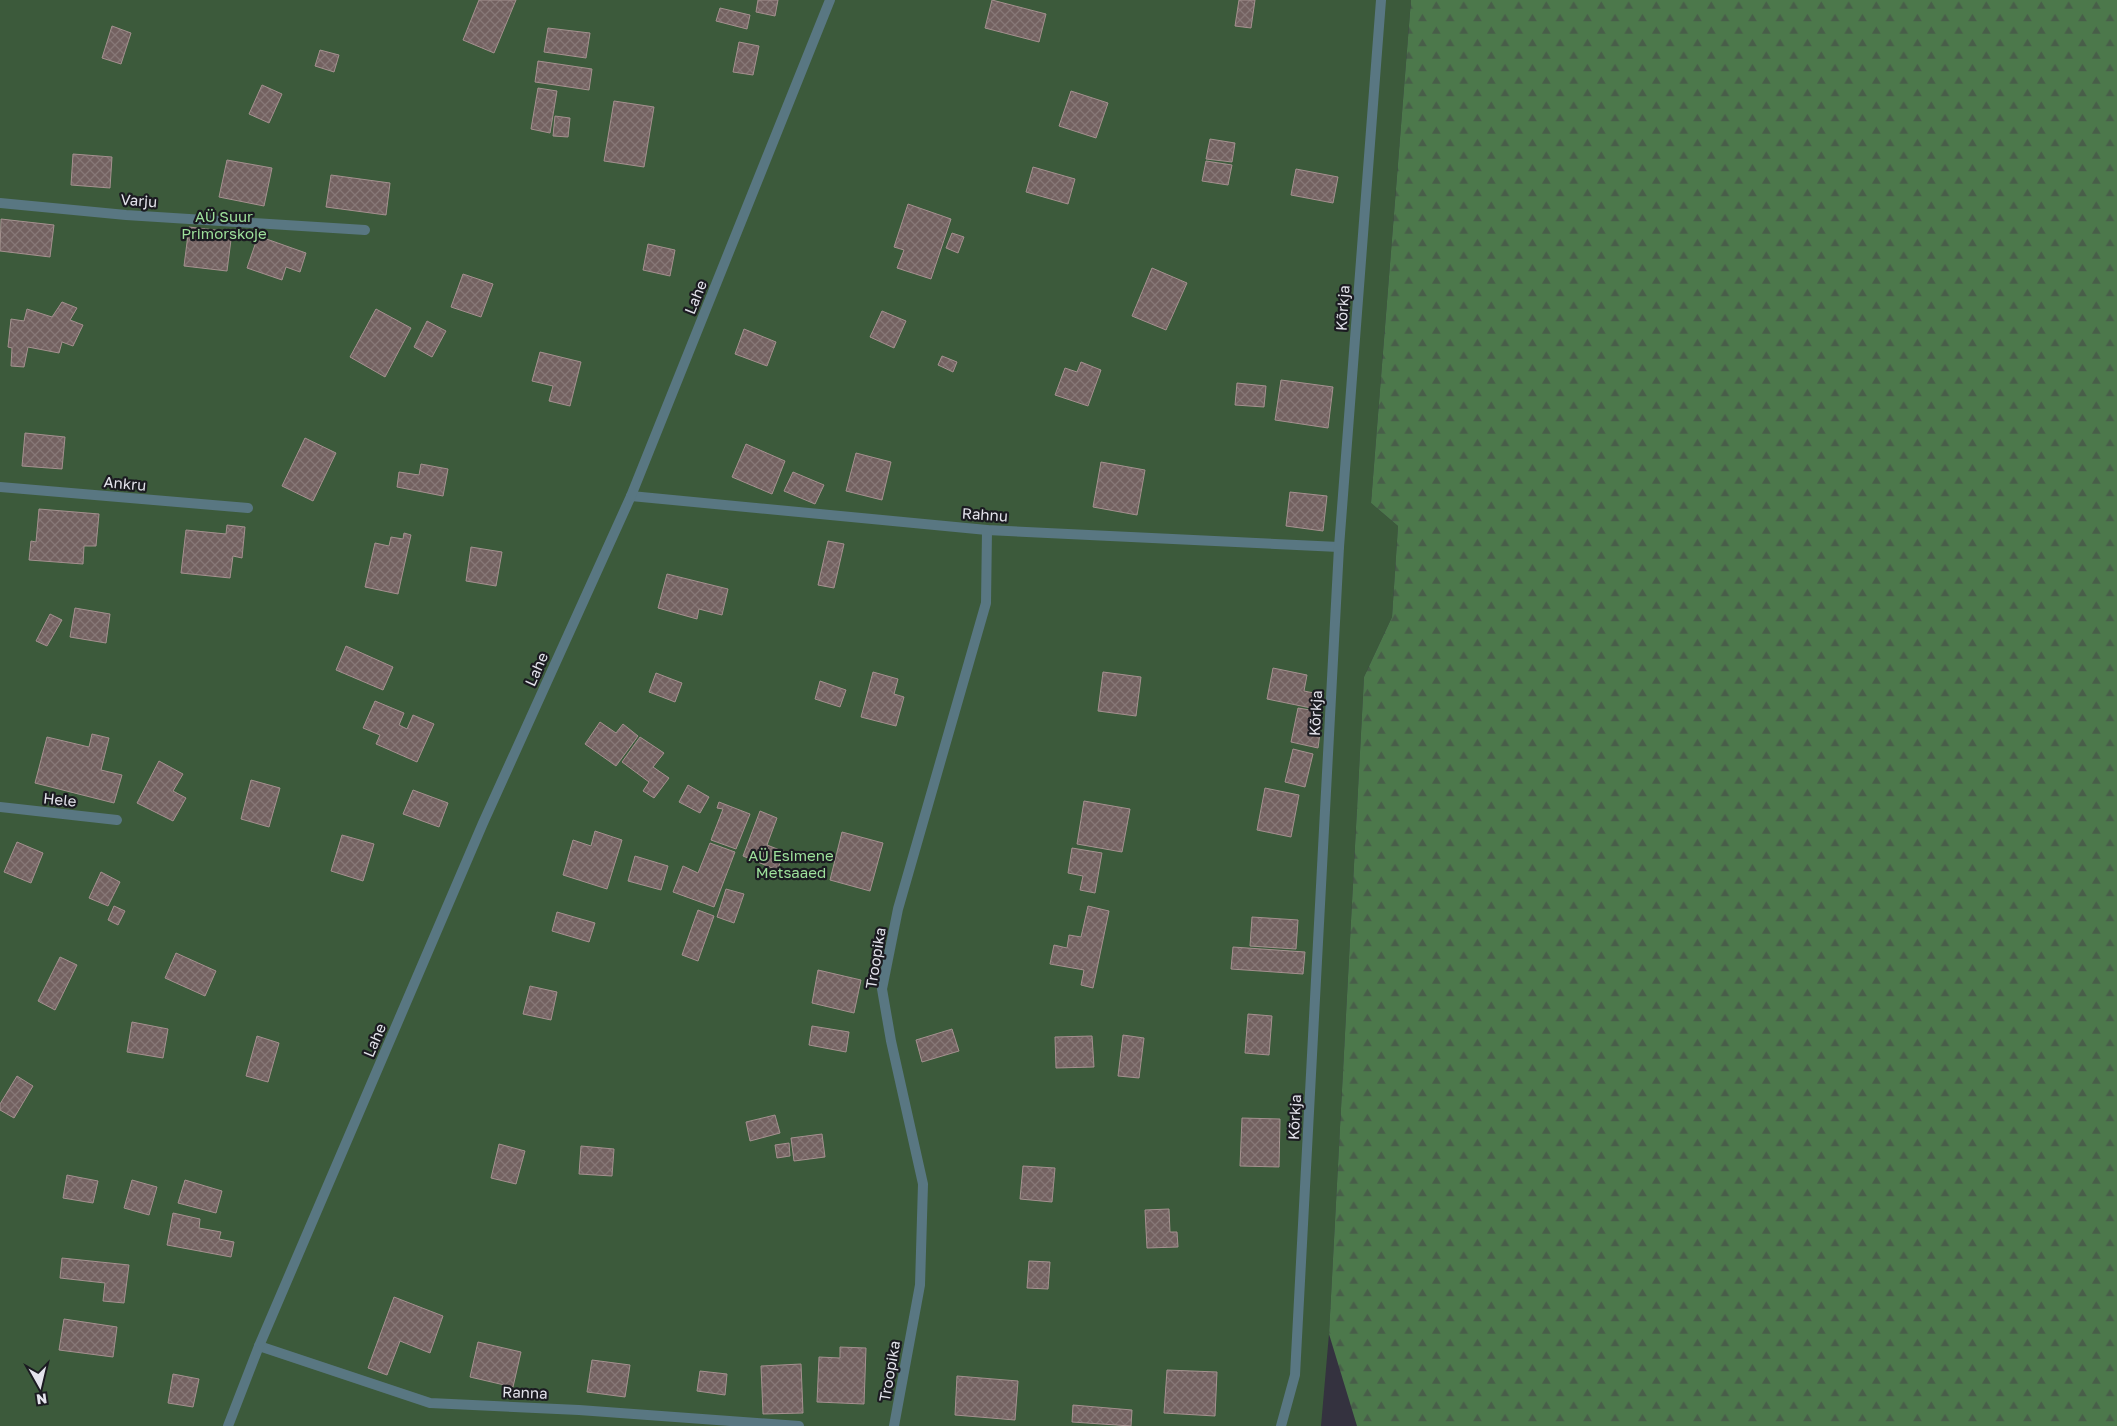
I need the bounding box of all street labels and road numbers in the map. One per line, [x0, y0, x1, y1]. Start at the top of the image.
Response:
street label: Varju [120, 190, 158, 210]
street label: Lahe [680, 277, 710, 317]
street label: Kõrkja [1331, 284, 1353, 332]
street label: Ankru [103, 472, 147, 494]
street label: Rahnu [961, 503, 1009, 525]
street label: Lahe [521, 649, 551, 689]
street label: Kõrkja [1305, 690, 1325, 736]
street label: Hele [42, 788, 78, 810]
street label: Troopika [861, 926, 889, 990]
street label: Lahe [359, 1020, 389, 1060]
street label: Kõrkja [1284, 1094, 1304, 1140]
street label: Troopika [875, 1339, 903, 1403]
street label: Ranna [502, 1382, 548, 1402]

